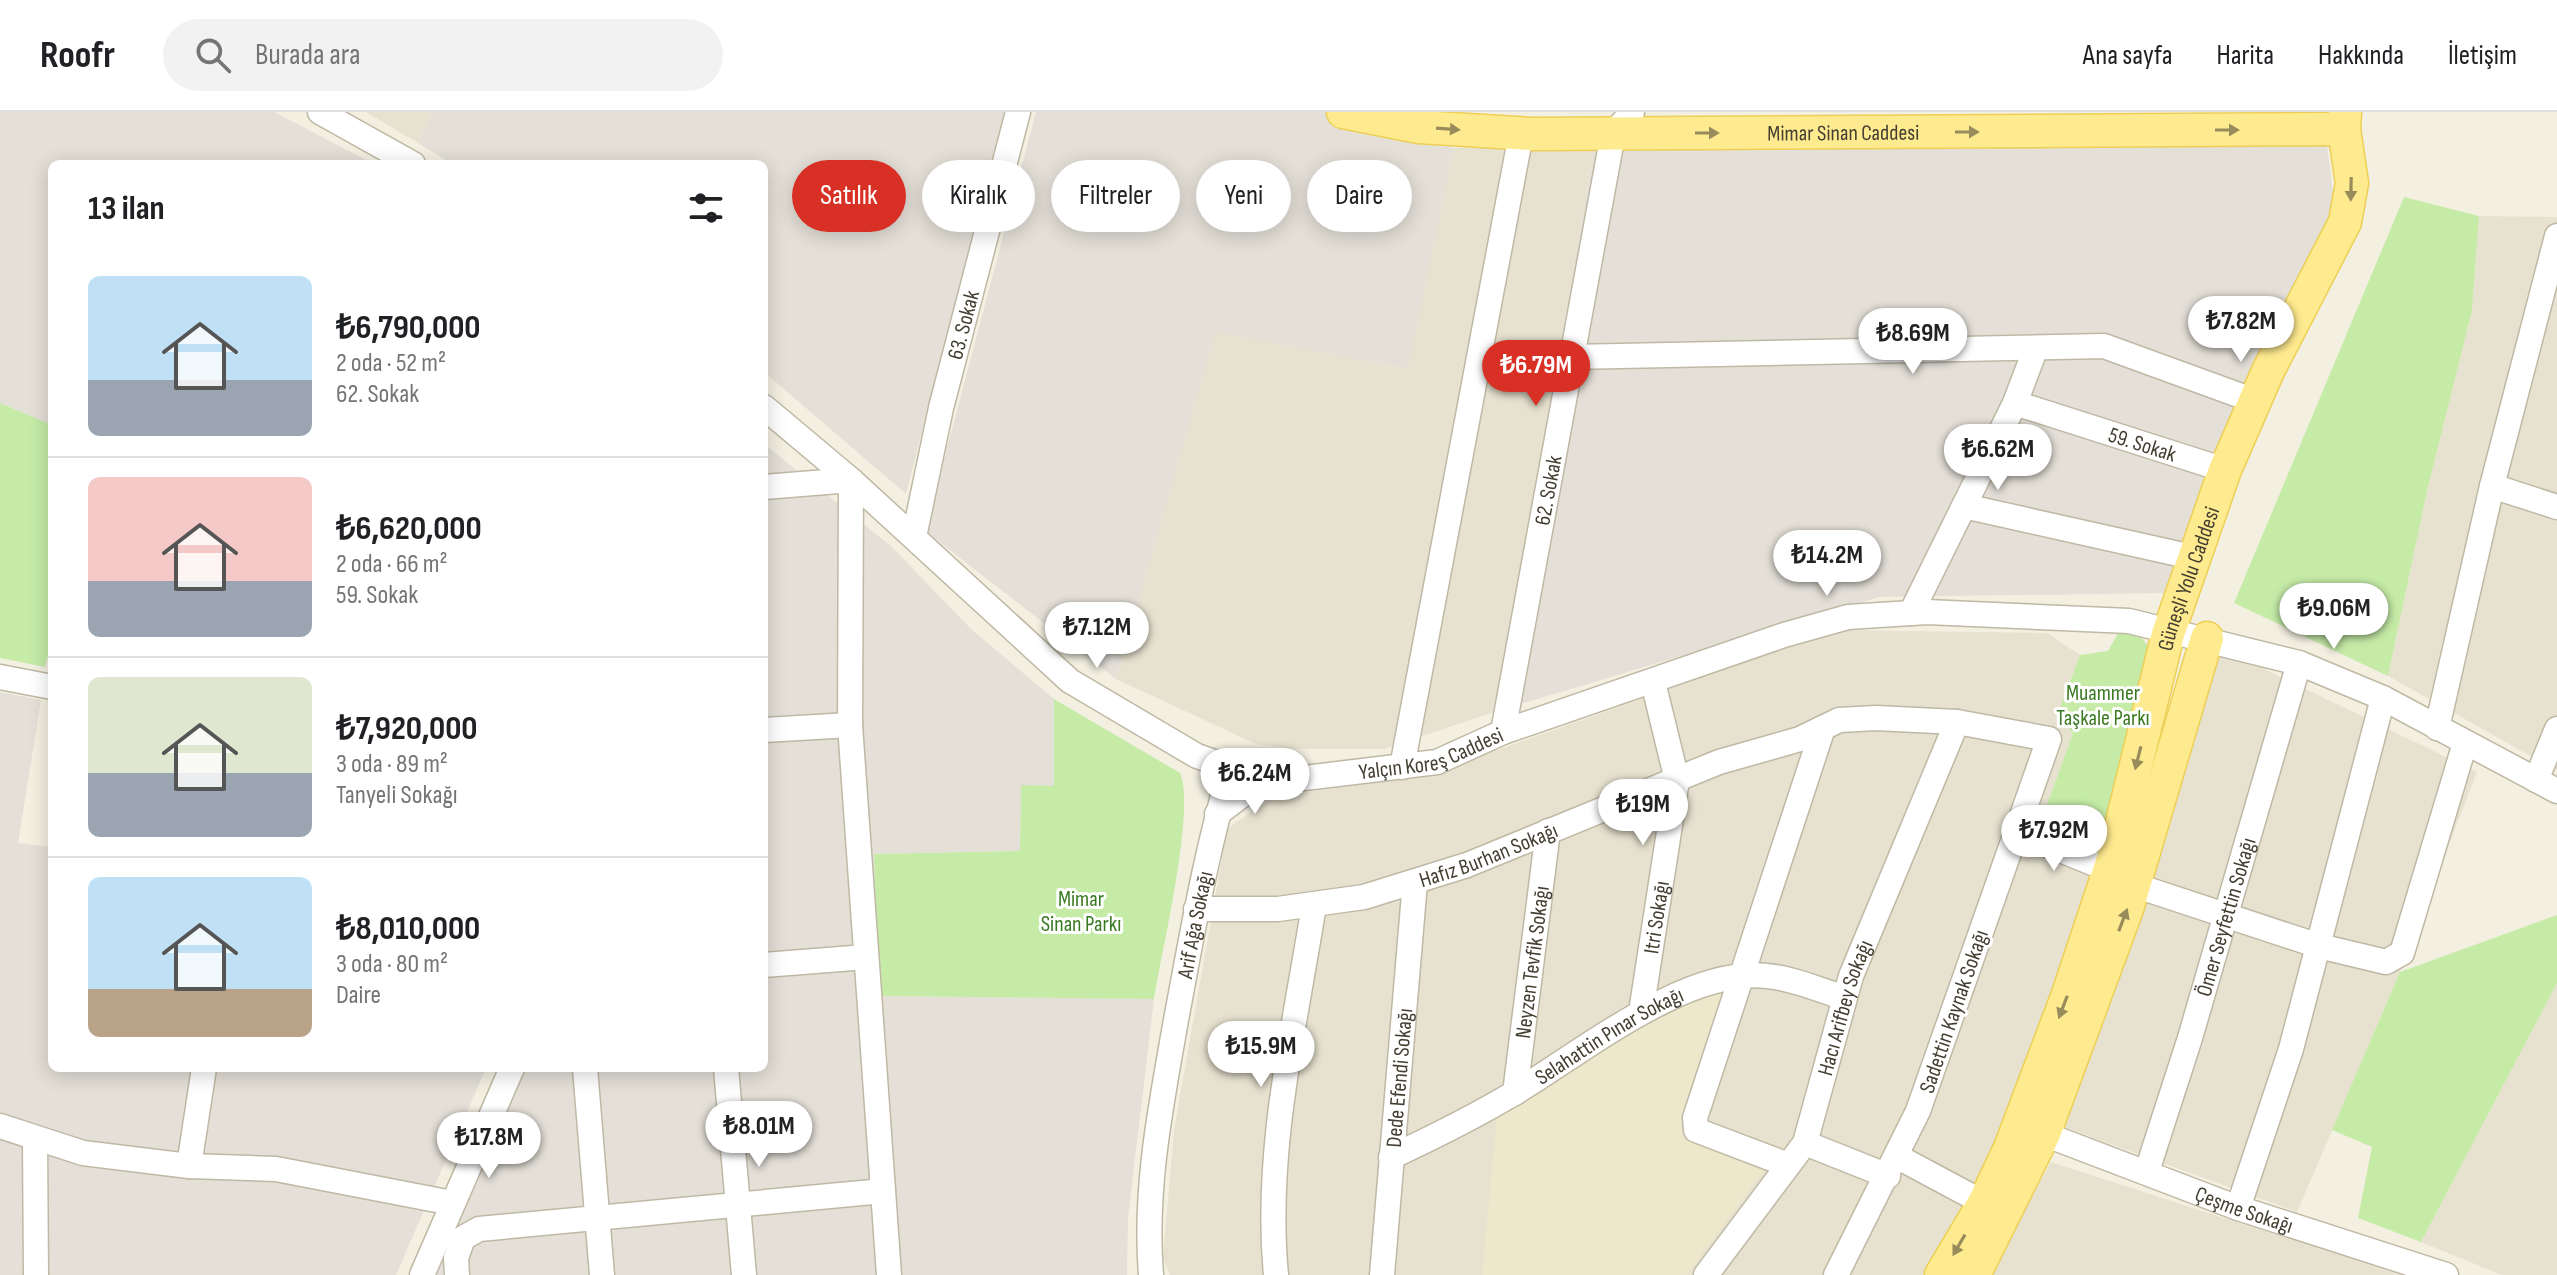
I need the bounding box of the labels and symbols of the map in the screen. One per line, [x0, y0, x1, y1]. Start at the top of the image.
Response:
street label: Mimar Sinan Caddesi [1767, 120, 1919, 148]
one-way arrow [1436, 123, 1461, 136]
one-way arrow [2215, 124, 2240, 136]
one-way arrow [1955, 125, 1980, 138]
one-way arrow [1695, 127, 1720, 139]
one-way arrow [2345, 177, 2357, 202]
street label: 63. Sokak [942, 287, 986, 362]
pin: ₺7.82M [2176, 296, 2306, 364]
pin: ₺8.69M [1848, 308, 1978, 376]
pin: ₺6.79M [1471, 340, 1601, 408]
street label: 59. Sokak [2105, 422, 2180, 469]
pin: ₺6.62M [1933, 424, 2063, 492]
street label: 62. Sokak [1529, 453, 1569, 527]
street label: Güneşli Yolu Caddesi [2152, 503, 2226, 654]
pin: ₺14.2M [1762, 530, 1892, 598]
pin: ₺9.06M [2269, 583, 2399, 651]
pin: ₺7.12M [1032, 602, 1162, 670]
park label: Muammer Taşkale Parkı [2056, 680, 2150, 732]
street label: Yalçın Koreş Caddesi [1357, 722, 1508, 786]
one-way arrow [2131, 746, 2144, 771]
pin: ₺6.24M [1190, 748, 1320, 816]
pin: ₺19M [1596, 779, 1690, 847]
pin: ₺7.92M [1989, 805, 2119, 873]
street label: Hafız Burhan Sokağı [1416, 817, 1562, 894]
street label: Ömer Seyfettin Sokağı [2191, 835, 2263, 1000]
street label: Arif Ağa Sokağı [1172, 869, 1219, 982]
street label: Itri Sokağı [1638, 879, 1676, 956]
street label: Neyzen Tevfik Sokağı [1510, 884, 1556, 1040]
park label: Mimar Sinan Parkı [1041, 886, 1121, 938]
one-way arrow [2117, 908, 2130, 932]
street label: Sadettin Kaynak Sokağı [1914, 926, 1995, 1097]
street label: Hacı Arifbey Sokağı [1812, 936, 1880, 1079]
street label: Selahattin Pınar Sokağı [1530, 982, 1688, 1091]
one-way arrow [2056, 995, 2069, 1019]
street label: Dede Efendi Sokağı [1381, 1007, 1419, 1148]
pin: ₺15.9M [1196, 1021, 1326, 1089]
pin: ₺8.01M [694, 1101, 824, 1169]
pin: ₺17.8M [424, 1112, 554, 1180]
street label: Çeşme Sokağı [2191, 1181, 2296, 1240]
one-way arrow [1952, 1234, 1966, 1256]

